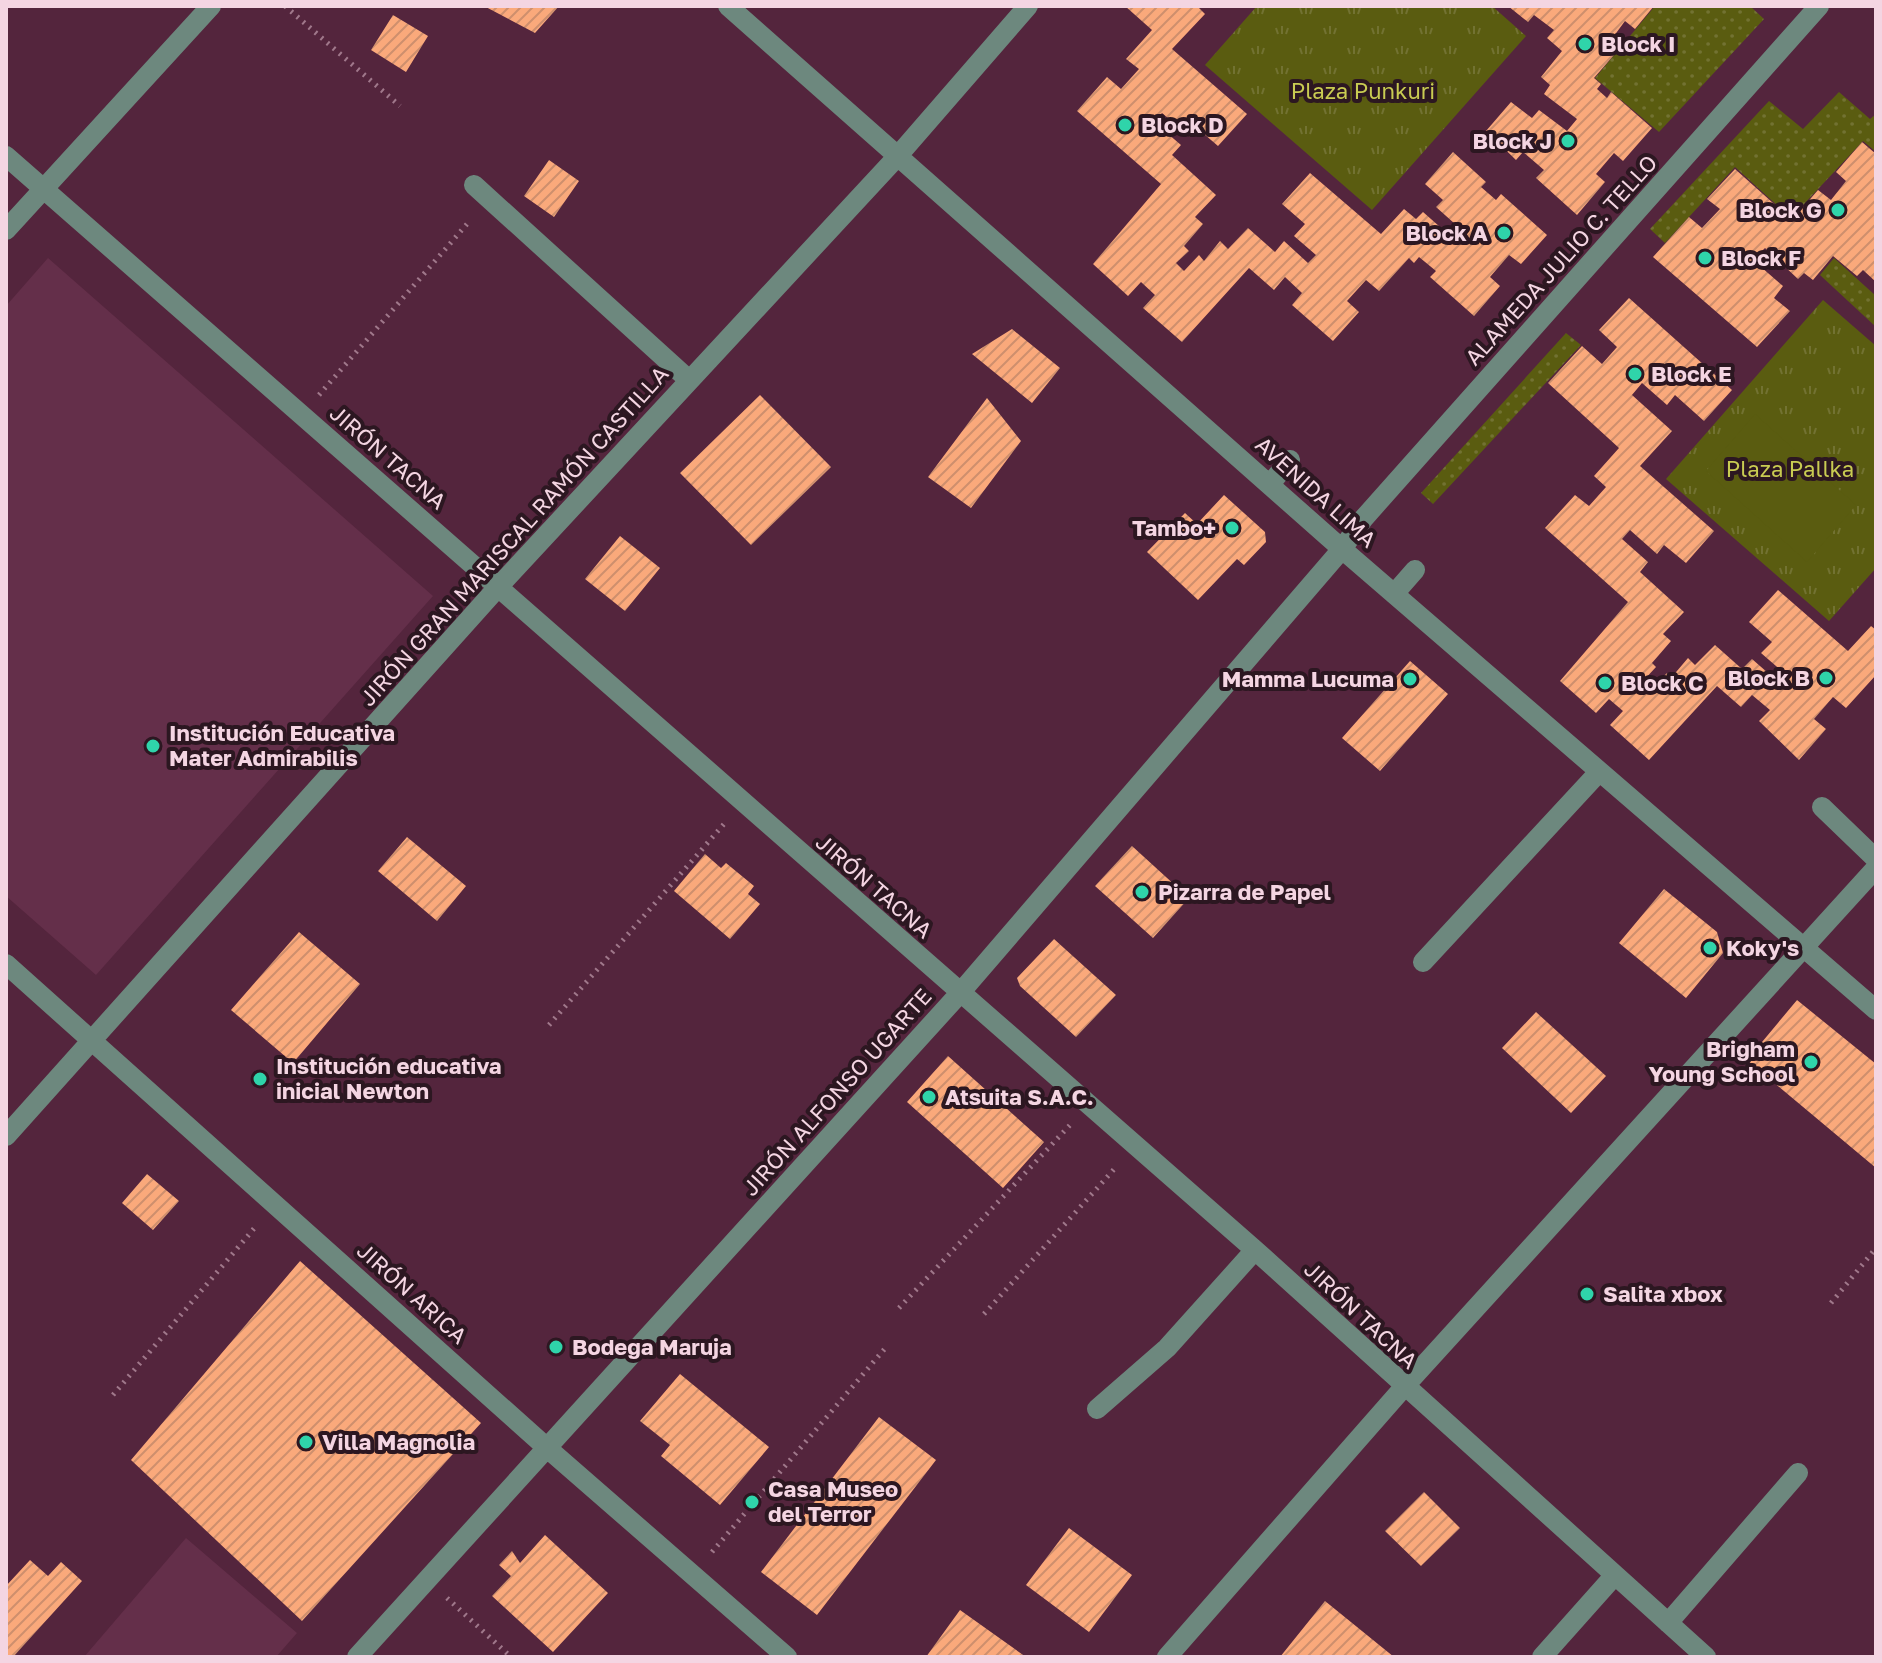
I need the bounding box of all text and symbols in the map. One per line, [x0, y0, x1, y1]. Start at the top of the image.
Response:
place label: Block I [1601, 30, 1675, 57]
marker: Block I [1576, 35, 1594, 53]
park label: Plaza Punkuri [1291, 77, 1435, 104]
place label: Block D [1141, 111, 1224, 138]
marker: Block D [1116, 116, 1134, 134]
place label: Block J [1473, 127, 1552, 154]
marker: Block J [1559, 132, 1577, 150]
street label: ALAMEDA JULIO C. TELLO [1459, 149, 1662, 370]
place label: Block G [1739, 196, 1822, 223]
marker: Block G [1829, 201, 1847, 219]
place label: Block A [1405, 219, 1488, 246]
marker: Block A [1495, 224, 1513, 242]
place label: Block F [1721, 244, 1801, 271]
marker: Block F [1696, 249, 1714, 267]
street label: JIRÓN GRAN MARISCAL RAMÓN CASTILLA [354, 360, 674, 711]
place label: Block E [1651, 360, 1732, 387]
marker: Block E [1626, 365, 1644, 383]
street label: JIRÓN TACNA [325, 399, 452, 515]
street label: AVENIDA LIMA [1251, 430, 1382, 553]
park label: Plaza Pallka [1726, 455, 1854, 482]
place label: Tambo+ [1132, 514, 1216, 541]
marker: Tambo+ [1223, 519, 1241, 537]
place label: Block B [1728, 664, 1810, 691]
place label: Mamma Lucuma [1222, 665, 1394, 692]
place label: Block C [1621, 669, 1704, 696]
marker: Block B [1817, 669, 1835, 687]
marker: Mamma Lucuma [1401, 670, 1419, 688]
marker: Block C [1596, 674, 1614, 692]
place label: Institución Educativa Mater Admirabilis [169, 719, 395, 771]
marker: Institución Educativa Mater Admirabilis [144, 737, 162, 755]
street label: JIRÓN TACNA [811, 828, 938, 944]
place label: Pizarra de Papel [1158, 878, 1331, 905]
marker: Pizarra de Papel [1133, 883, 1151, 901]
place label: Koky's [1726, 934, 1799, 961]
marker: Koky's [1701, 939, 1719, 957]
street label: JIRÓN ALFONSO UGARTE [736, 983, 937, 1201]
place label: Brigham Young School [1648, 1035, 1795, 1087]
place label: Institución educativa inicial Newton [276, 1052, 501, 1104]
marker: Brigham Young School [1802, 1053, 1820, 1071]
marker: Institución educativa inicial Newton [251, 1070, 269, 1088]
place label: Atsuita S.A.C. [945, 1083, 1094, 1110]
marker: Atsuita S.A.C. [920, 1088, 938, 1106]
street label: JIRÓN ARICA [352, 1236, 473, 1349]
street label: JIRÓN TACNA [1299, 1255, 1424, 1374]
place label: Salita xbox [1603, 1280, 1723, 1307]
marker: Salita xbox [1578, 1285, 1596, 1303]
place label: Bodega Maruja [572, 1333, 732, 1360]
marker: Bodega Maruja [547, 1338, 565, 1356]
place label: Villa Magnolia [322, 1428, 475, 1455]
marker: Villa Magnolia [297, 1433, 315, 1451]
place label: Casa Museo del Terror [768, 1475, 898, 1527]
marker: Casa Museo del Terror [743, 1493, 761, 1511]

